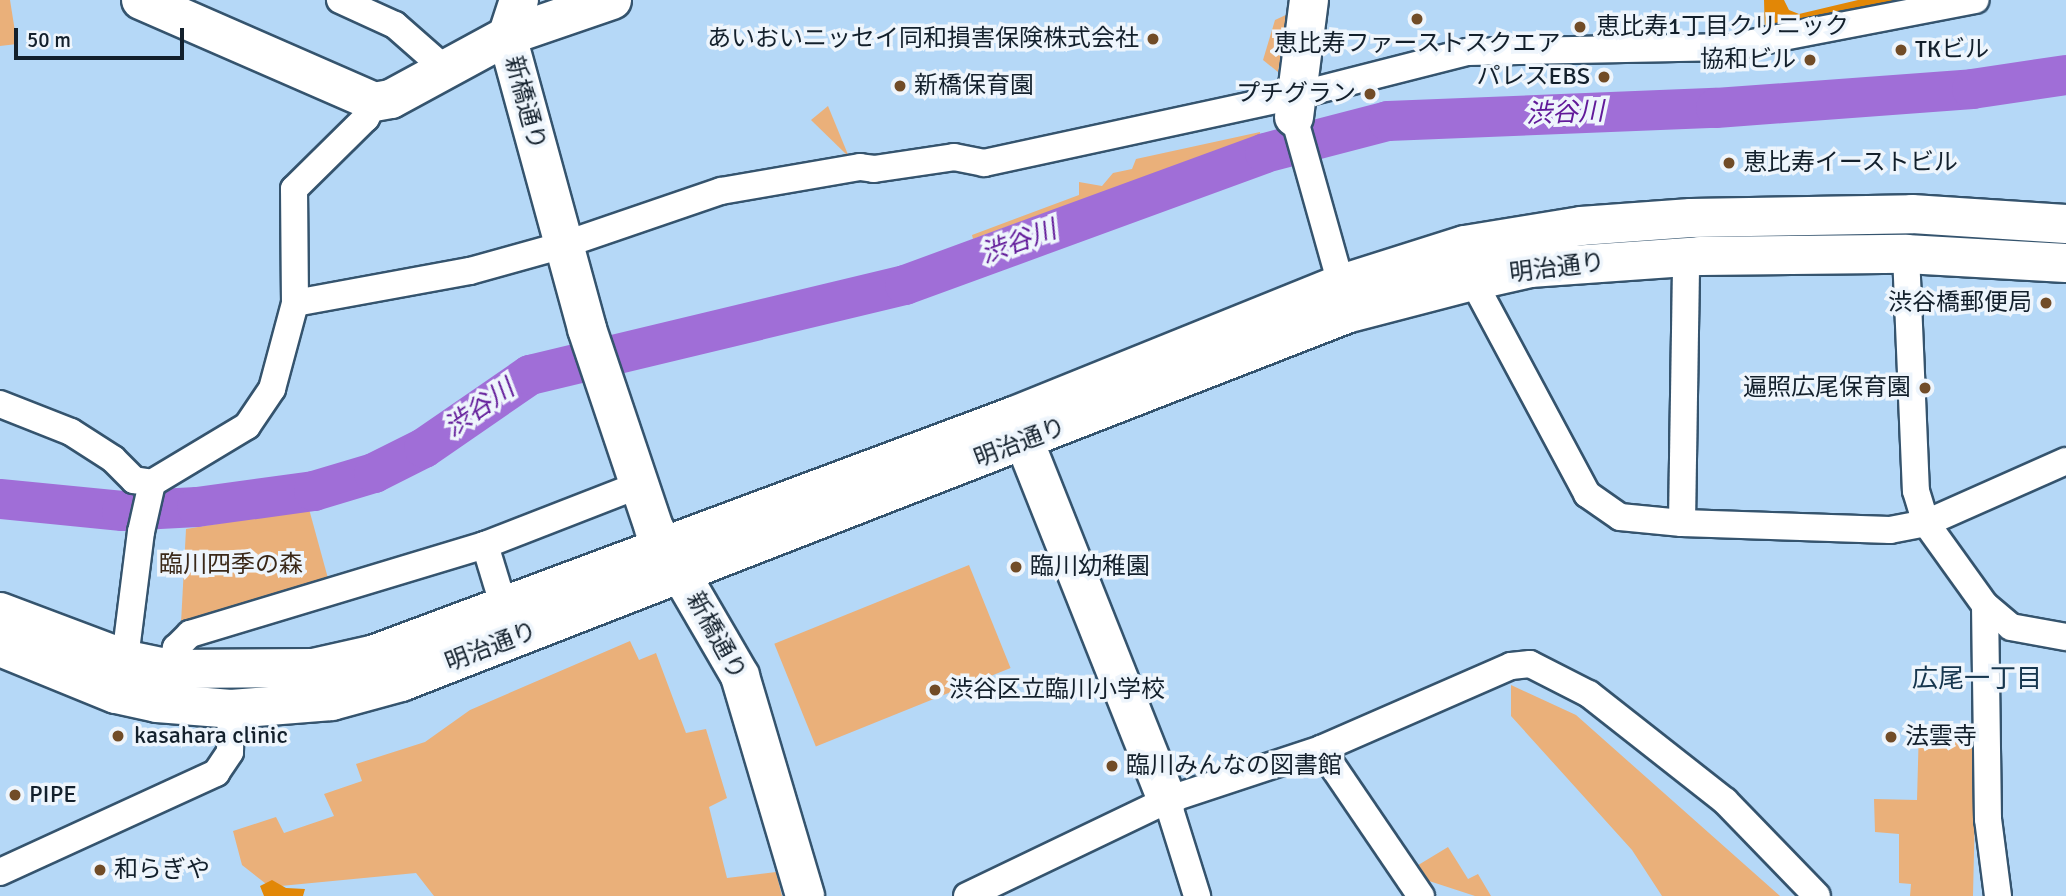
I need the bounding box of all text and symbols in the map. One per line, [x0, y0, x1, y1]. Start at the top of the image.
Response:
marker: 恵比寿ファーストスクエア [1409, 11, 1425, 27]
place label: 恵比寿1丁目クリニック [1596, 13, 1849, 41]
scale bar [18, 14, 187, 58]
marker: 恵比寿1丁目クリニック [1570, 17, 1590, 37]
place label: あいおいニッセイ同和損害保険株式会社 [707, 25, 1139, 53]
text: 50 m [27, 27, 71, 53]
place label: 恵比寿ファーストスクエア [1273, 30, 1561, 58]
marker: あいおいニッセイ同和損害保険株式会社 [1145, 31, 1161, 47]
place label: TKビル [1915, 36, 1989, 64]
marker: TKビル [1893, 42, 1909, 58]
place label: 協和ビル [1700, 46, 1796, 74]
marker: 協和ビル [1802, 52, 1818, 68]
street label: 新橋通り [499, 53, 551, 153]
place label: パレスEBS [1477, 63, 1590, 91]
marker: パレスEBS [1596, 69, 1612, 85]
place label: 新橋保育園 [914, 72, 1034, 100]
marker: 新橋保育園 [892, 78, 908, 94]
place label: プチグラン [1236, 80, 1356, 108]
marker: プチグラン [1362, 86, 1378, 102]
water label: 渋谷川 [1525, 97, 1605, 131]
place label: 恵比寿イーストビル [1743, 149, 1959, 177]
marker: 恵比寿イーストビル [1721, 155, 1737, 171]
water label: 渋谷川 [977, 215, 1061, 271]
street label: 明治通り [1508, 248, 1606, 288]
place label: 渋谷橋郵便局 [1888, 289, 2032, 317]
marker: 渋谷橋郵便局 [2038, 295, 2054, 311]
water label: 渋谷川 [439, 374, 521, 444]
place label: 遍照広尾保育園 [1743, 374, 1911, 402]
marker: 遍照広尾保育園 [1917, 380, 1933, 396]
street label: 明治通り [970, 412, 1070, 474]
park label: 臨川四季の森 [159, 551, 303, 579]
place label: 臨川幼稚園 [1030, 553, 1150, 581]
marker: 臨川幼稚園 [1008, 559, 1024, 575]
street label: 新橋通り [680, 587, 752, 685]
street label: 明治通り [441, 616, 541, 678]
district label: 広尾一丁目 [1912, 664, 2042, 696]
place label: 渋谷区立臨川小学校 [949, 676, 1165, 704]
marker: 渋谷区立臨川小学校 [927, 682, 943, 698]
place label: kasahara clinic [134, 722, 288, 750]
place label: 法雲寺 [1905, 723, 1977, 751]
marker: kasahara clinic [108, 726, 128, 746]
marker: 法雲寺 [1883, 729, 1899, 745]
place label: 臨川みんなの図書館 [1126, 752, 1342, 780]
marker: 臨川みんなの図書館 [1104, 758, 1120, 774]
place label: PIPE [29, 781, 77, 809]
marker: PIPE [7, 787, 23, 803]
place label: 和らぎや [114, 856, 210, 884]
marker: 和らぎや [92, 862, 108, 878]

